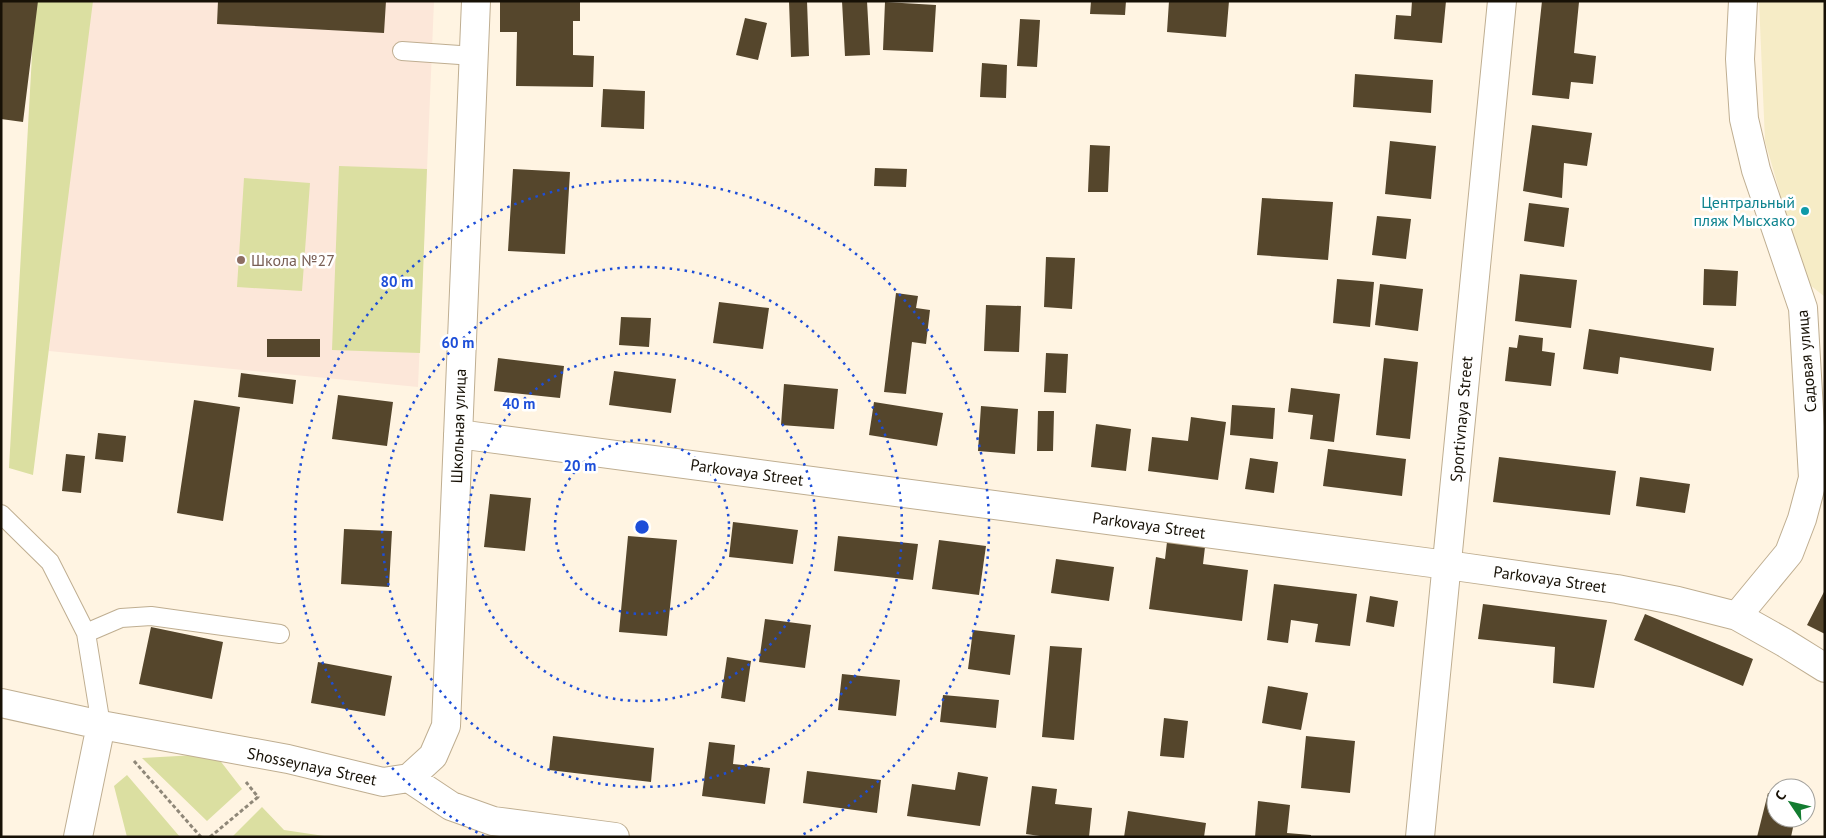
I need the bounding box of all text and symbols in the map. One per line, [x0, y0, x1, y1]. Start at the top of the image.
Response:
place label: Центральный пляж Мысхако [1694, 192, 1795, 230]
marker: Центральный пляж Мысхако [1799, 205, 1811, 217]
place label: Школа №27 [251, 250, 335, 270]
marker: Школа №27 [235, 254, 247, 266]
text: 80 m [381, 272, 413, 291]
street label: Садовая улица [1792, 309, 1820, 413]
text: 60 m [442, 333, 474, 352]
street label: Sportivnaya Street [1446, 355, 1477, 483]
street label: Школьная улица [446, 368, 470, 484]
text: 40 m [503, 394, 535, 413]
street label: Parkovaya Street [689, 454, 805, 490]
text: 20 m [564, 456, 596, 475]
street label: Parkovaya Street [1091, 507, 1207, 543]
centre of rings [633, 518, 651, 536]
street label: Parkovaya Street [1492, 561, 1608, 597]
street label: Shosseynaya Street [245, 743, 379, 790]
north arrow [1766, 778, 1816, 828]
text: С [1771, 787, 1790, 804]

